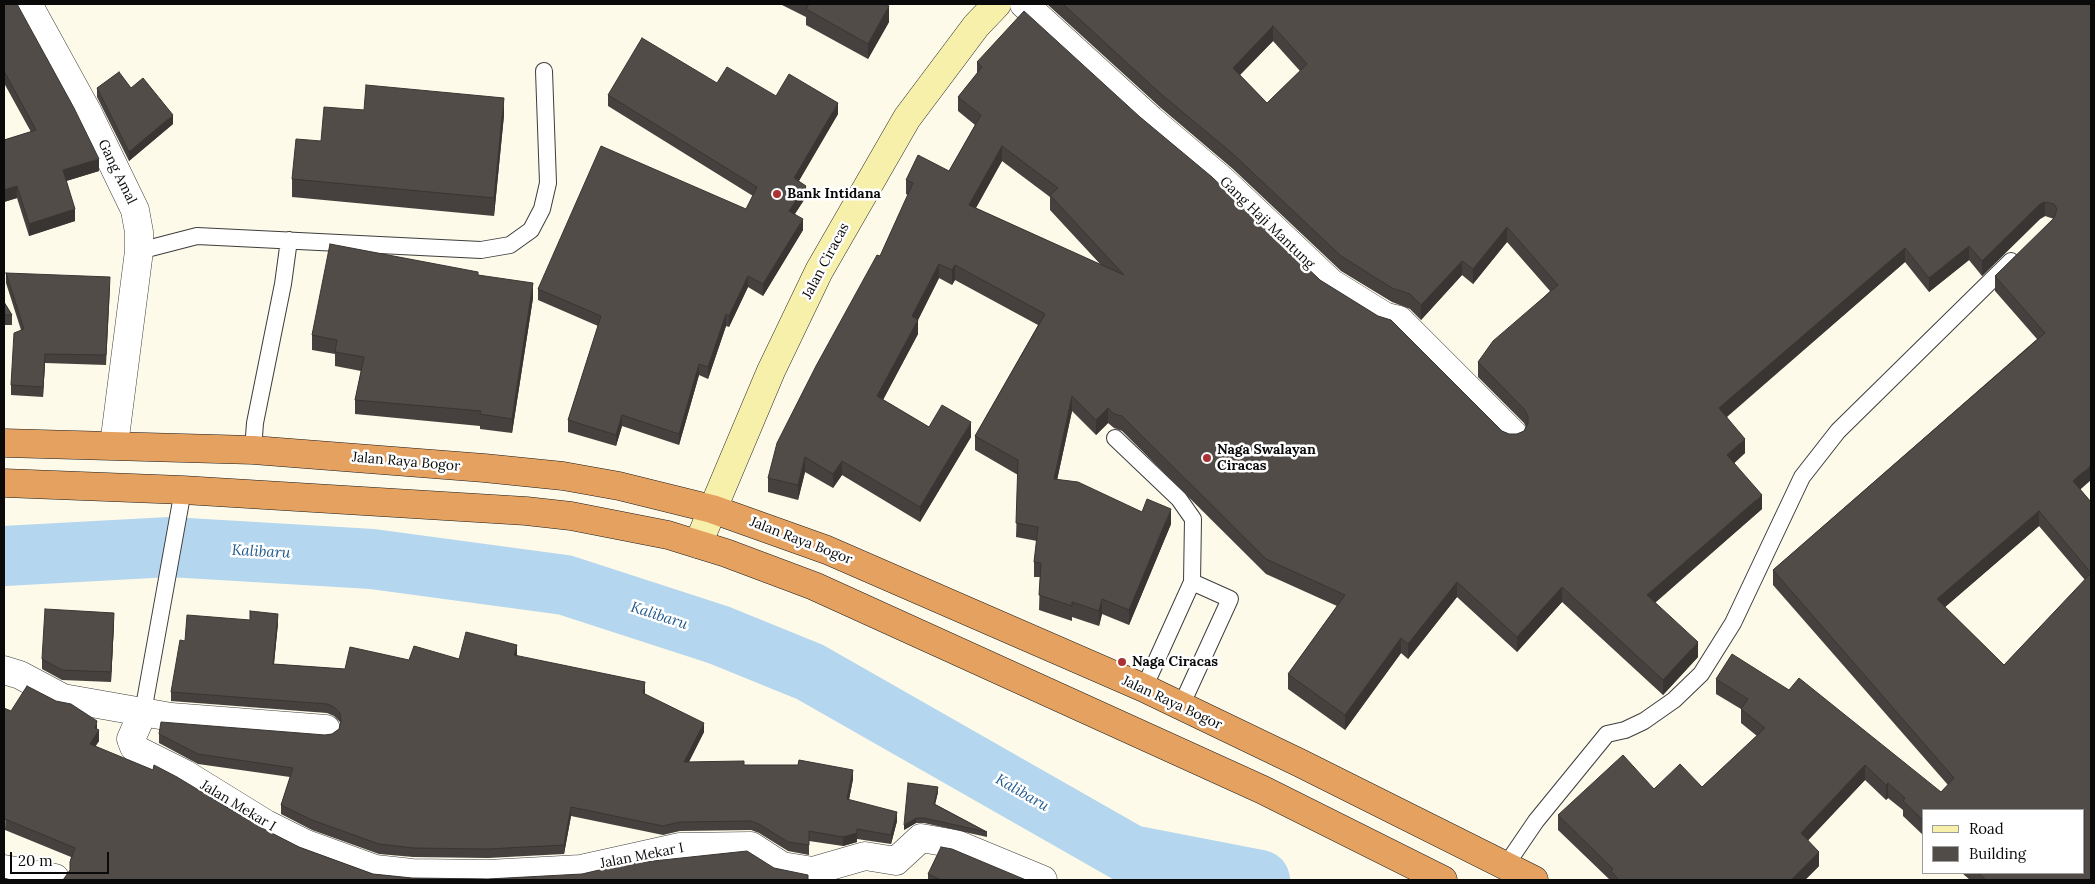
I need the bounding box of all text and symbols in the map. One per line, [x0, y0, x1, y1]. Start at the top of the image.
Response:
street label: Gang Amal [94, 137, 140, 207]
street label: Gang Haji Mantung [1216, 173, 1318, 273]
place label: Bank Intidana [787, 186, 881, 202]
marker: Bank Intidana [771, 188, 783, 200]
street label: Jalan Ciracas [799, 220, 853, 302]
place label: Naga Swalayan Ciracas [1217, 442, 1316, 474]
street label: Jalan Raya Bogor [351, 449, 461, 475]
marker: Naga Swalayan Ciracas [1201, 452, 1213, 464]
street label: Jalan Raya Bogor [747, 514, 855, 568]
water label: Kalibaru [231, 541, 291, 563]
water label: Kalibaru [628, 598, 690, 634]
place label: Naga Ciracas [1132, 654, 1218, 670]
marker: Naga Ciracas [1116, 656, 1128, 668]
street label: Jalan Raya Bogor [1119, 672, 1225, 734]
water label: Kalibaru [992, 771, 1052, 815]
street label: Jalan Mekar I [197, 777, 279, 835]
legend [1922, 809, 2085, 874]
text: Road [1969, 819, 2004, 838]
street label: Jalan Mekar I [599, 840, 685, 872]
scale bar [12, 842, 111, 874]
text: Building [1969, 844, 2026, 863]
text: 20 m [18, 851, 53, 870]

